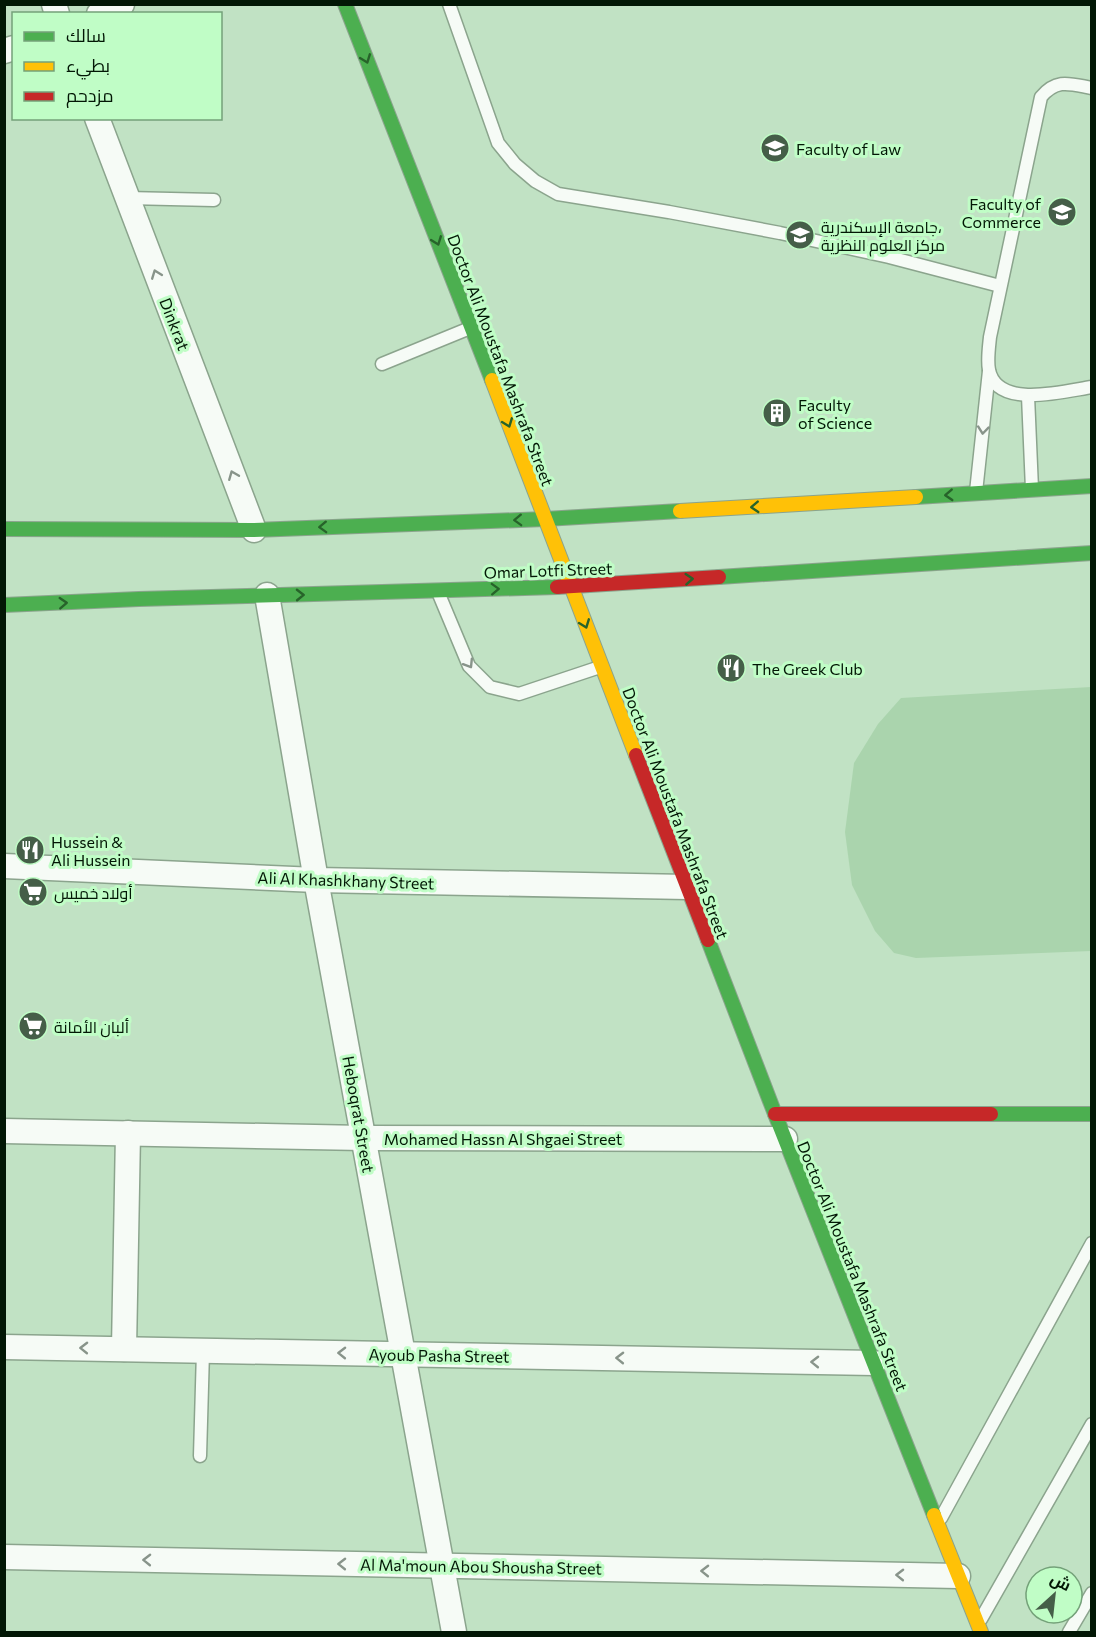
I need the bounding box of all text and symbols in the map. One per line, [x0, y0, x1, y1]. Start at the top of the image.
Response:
legend [12, 12, 222, 120]
text: سالك [66, 24, 106, 46]
one-way arrow [359, 53, 371, 64]
text: بطيء [66, 54, 110, 80]
text: مزدحم [66, 84, 114, 108]
school or university icon: Faculty of Law [759, 132, 791, 164]
place label: Faculty of Law [796, 139, 901, 158]
place label: Faculty of Commerce [962, 194, 1042, 231]
school or university icon: Faculty of Commerce [1046, 196, 1078, 228]
place label: جامعة الإسكندرية، مركز العلوم النظرية [821, 217, 945, 257]
school or university icon: جامعة الإسكندرية، مركز العلوم النظرية [784, 219, 816, 251]
street label: Doctor Ali Moustafa Mashrafa Street [444, 232, 558, 489]
one-way arrow [430, 235, 442, 246]
one-way arrow [150, 269, 163, 279]
street label: Dinkrat [156, 295, 194, 353]
place label: Faculty of Science [798, 395, 872, 432]
building icon: Faculty of Science [761, 397, 793, 429]
one-way arrow [500, 417, 513, 427]
one-way arrow [977, 425, 990, 434]
one-way arrow [227, 471, 240, 481]
one-way arrow [945, 488, 954, 501]
one-way arrow [750, 500, 759, 513]
one-way arrow [513, 514, 522, 526]
one-way arrow [319, 521, 328, 534]
street label: Omar Lotfi Street [483, 558, 613, 582]
one-way arrow [685, 573, 694, 586]
one-way arrow [490, 583, 499, 596]
one-way arrow [295, 588, 304, 601]
one-way arrow [58, 596, 67, 609]
one-way arrow [578, 618, 590, 629]
restaurant icon: The Greek Club [715, 652, 747, 684]
one-way arrow [462, 657, 473, 668]
place label: The Greek Club [752, 659, 863, 678]
street label: Doctor Ali Moustafa Mashrafa Street [619, 685, 733, 942]
place label: Hussein & Ali Hussein [51, 832, 130, 869]
restaurant icon: Hussein & Ali Hussein [14, 834, 46, 866]
street label: Ali Al Khashkhany Street [257, 867, 435, 893]
supermarket icon: أولاد خميس [17, 876, 49, 908]
place label: أولاد خميس [54, 883, 132, 904]
supermarket icon: ألبان الأمانة [17, 1010, 49, 1042]
place label: ألبان الأمانة [54, 1017, 129, 1038]
street label: Heboqrat Street [339, 1054, 379, 1174]
street label: Mohamed Hassn Al Shgaei Street [384, 1129, 623, 1148]
street label: Doctor Ali Moustafa Mashrafa Street [794, 1138, 912, 1394]
one-way arrow [79, 1342, 88, 1355]
street label: Ayoub Pasha Street [368, 1344, 510, 1366]
one-way arrow [337, 1347, 346, 1359]
one-way arrow [616, 1352, 625, 1365]
one-way arrow [811, 1356, 820, 1368]
one-way arrow [143, 1553, 152, 1566]
street label: Al Ma'moun Abou Shousha Street [360, 1554, 602, 1578]
one-way arrow [337, 1557, 346, 1570]
one-way arrow [700, 1565, 709, 1577]
north arrow [1024, 1565, 1084, 1625]
text: ش [1047, 1568, 1074, 1595]
one-way arrow [895, 1569, 904, 1581]

